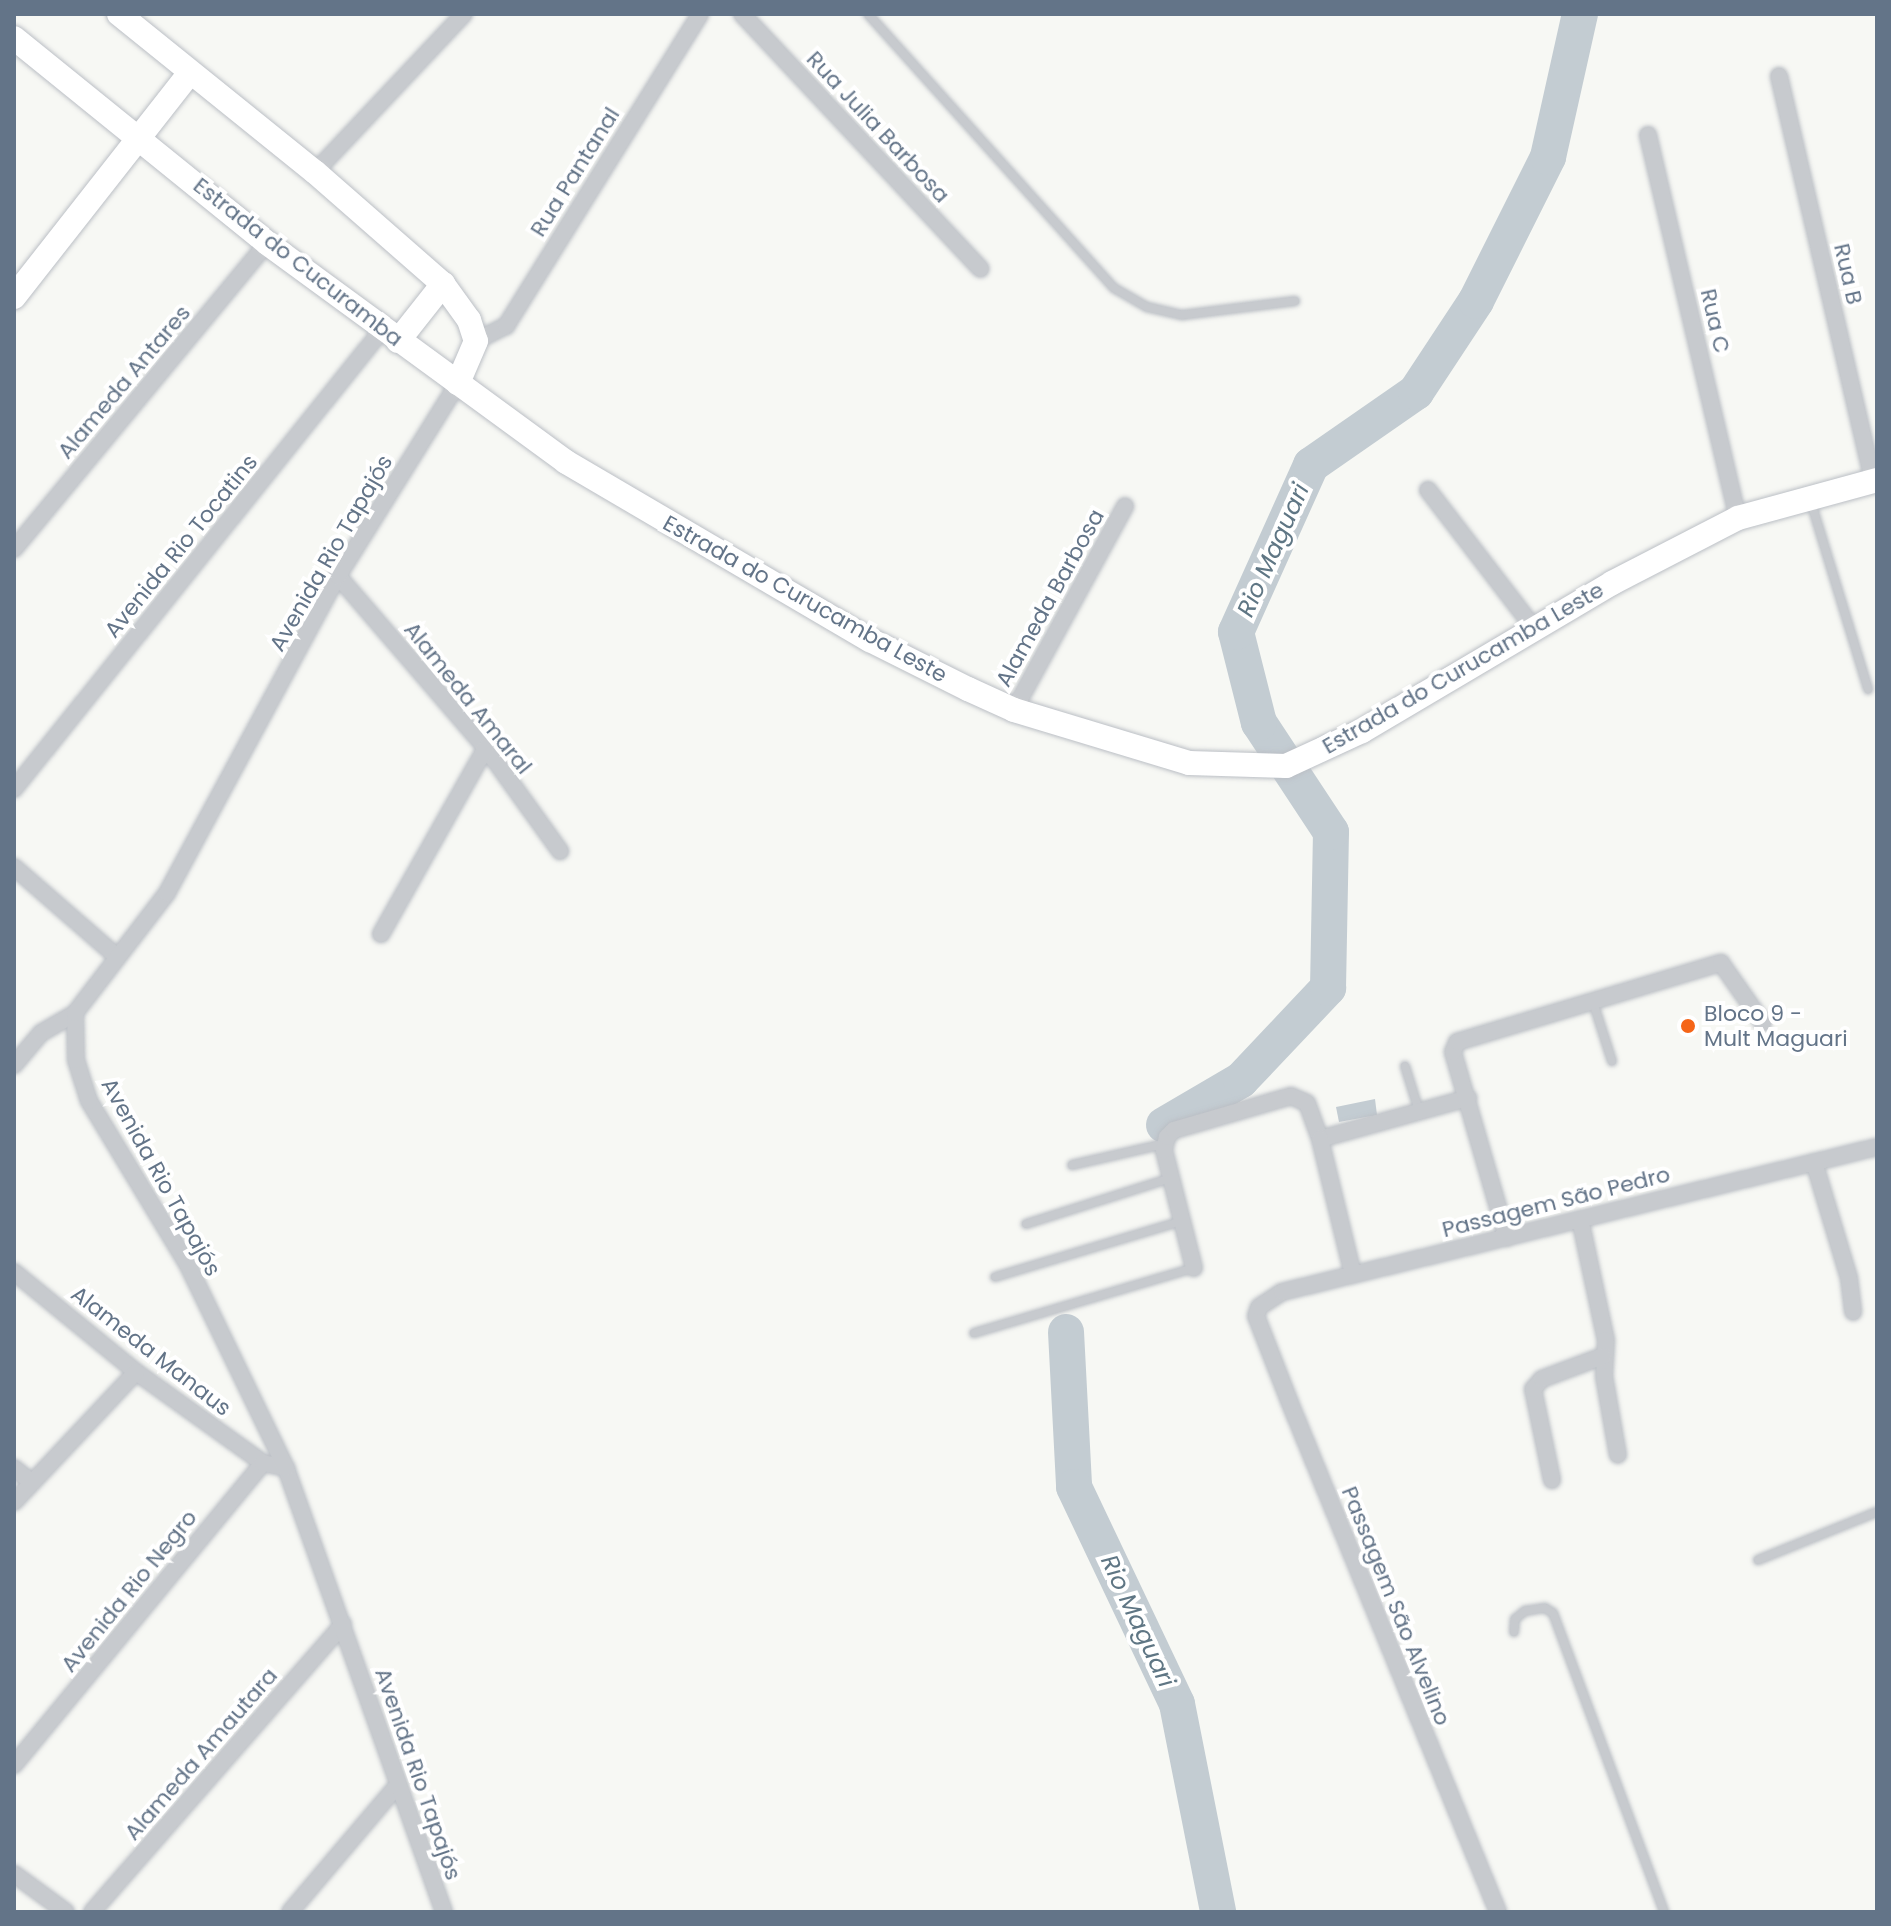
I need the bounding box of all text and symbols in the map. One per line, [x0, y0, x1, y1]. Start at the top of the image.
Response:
street label: Rua Julia Barbosa [801, 46, 955, 208]
street label: Rua Pantanal [525, 103, 625, 241]
street label: Estrada do Cucuramba [188, 172, 408, 352]
street label: Rua B [1828, 241, 1868, 307]
street label: Rua C [1695, 286, 1735, 356]
street label: Alameda Antares [52, 300, 196, 464]
street label: Avenida Rio Tocatins [99, 449, 263, 643]
street label: Avenida Rio Tapajós [264, 450, 398, 656]
water label: Rio Maguari [1231, 479, 1315, 621]
street label: Alameda Barbosa [990, 505, 1110, 691]
street label: Estrada do Curucamba Leste [658, 510, 952, 688]
street label: Estrada do Curucamba Leste [1318, 576, 1608, 760]
street label: Alameda Amaral [399, 617, 537, 779]
place label: Bloco 9 - Mult Maguari [1704, 1000, 1848, 1052]
marker: Bloco 9 - Mult Maguari [1679, 1017, 1697, 1035]
street label: Avenida Rio Tapajós [96, 1073, 226, 1281]
street label: Passagem São Pedro [1439, 1161, 1673, 1243]
street label: Alameda Manaus [66, 1280, 236, 1422]
street label: Passagem São Alvelino [1336, 1483, 1456, 1729]
street label: Avenida Rio Negro [56, 1505, 202, 1677]
water label: Rio Maguari [1095, 1550, 1181, 1692]
street label: Alameda Amautara [119, 1663, 283, 1845]
street label: Avenida Rio Tapajós [369, 1665, 467, 1883]

